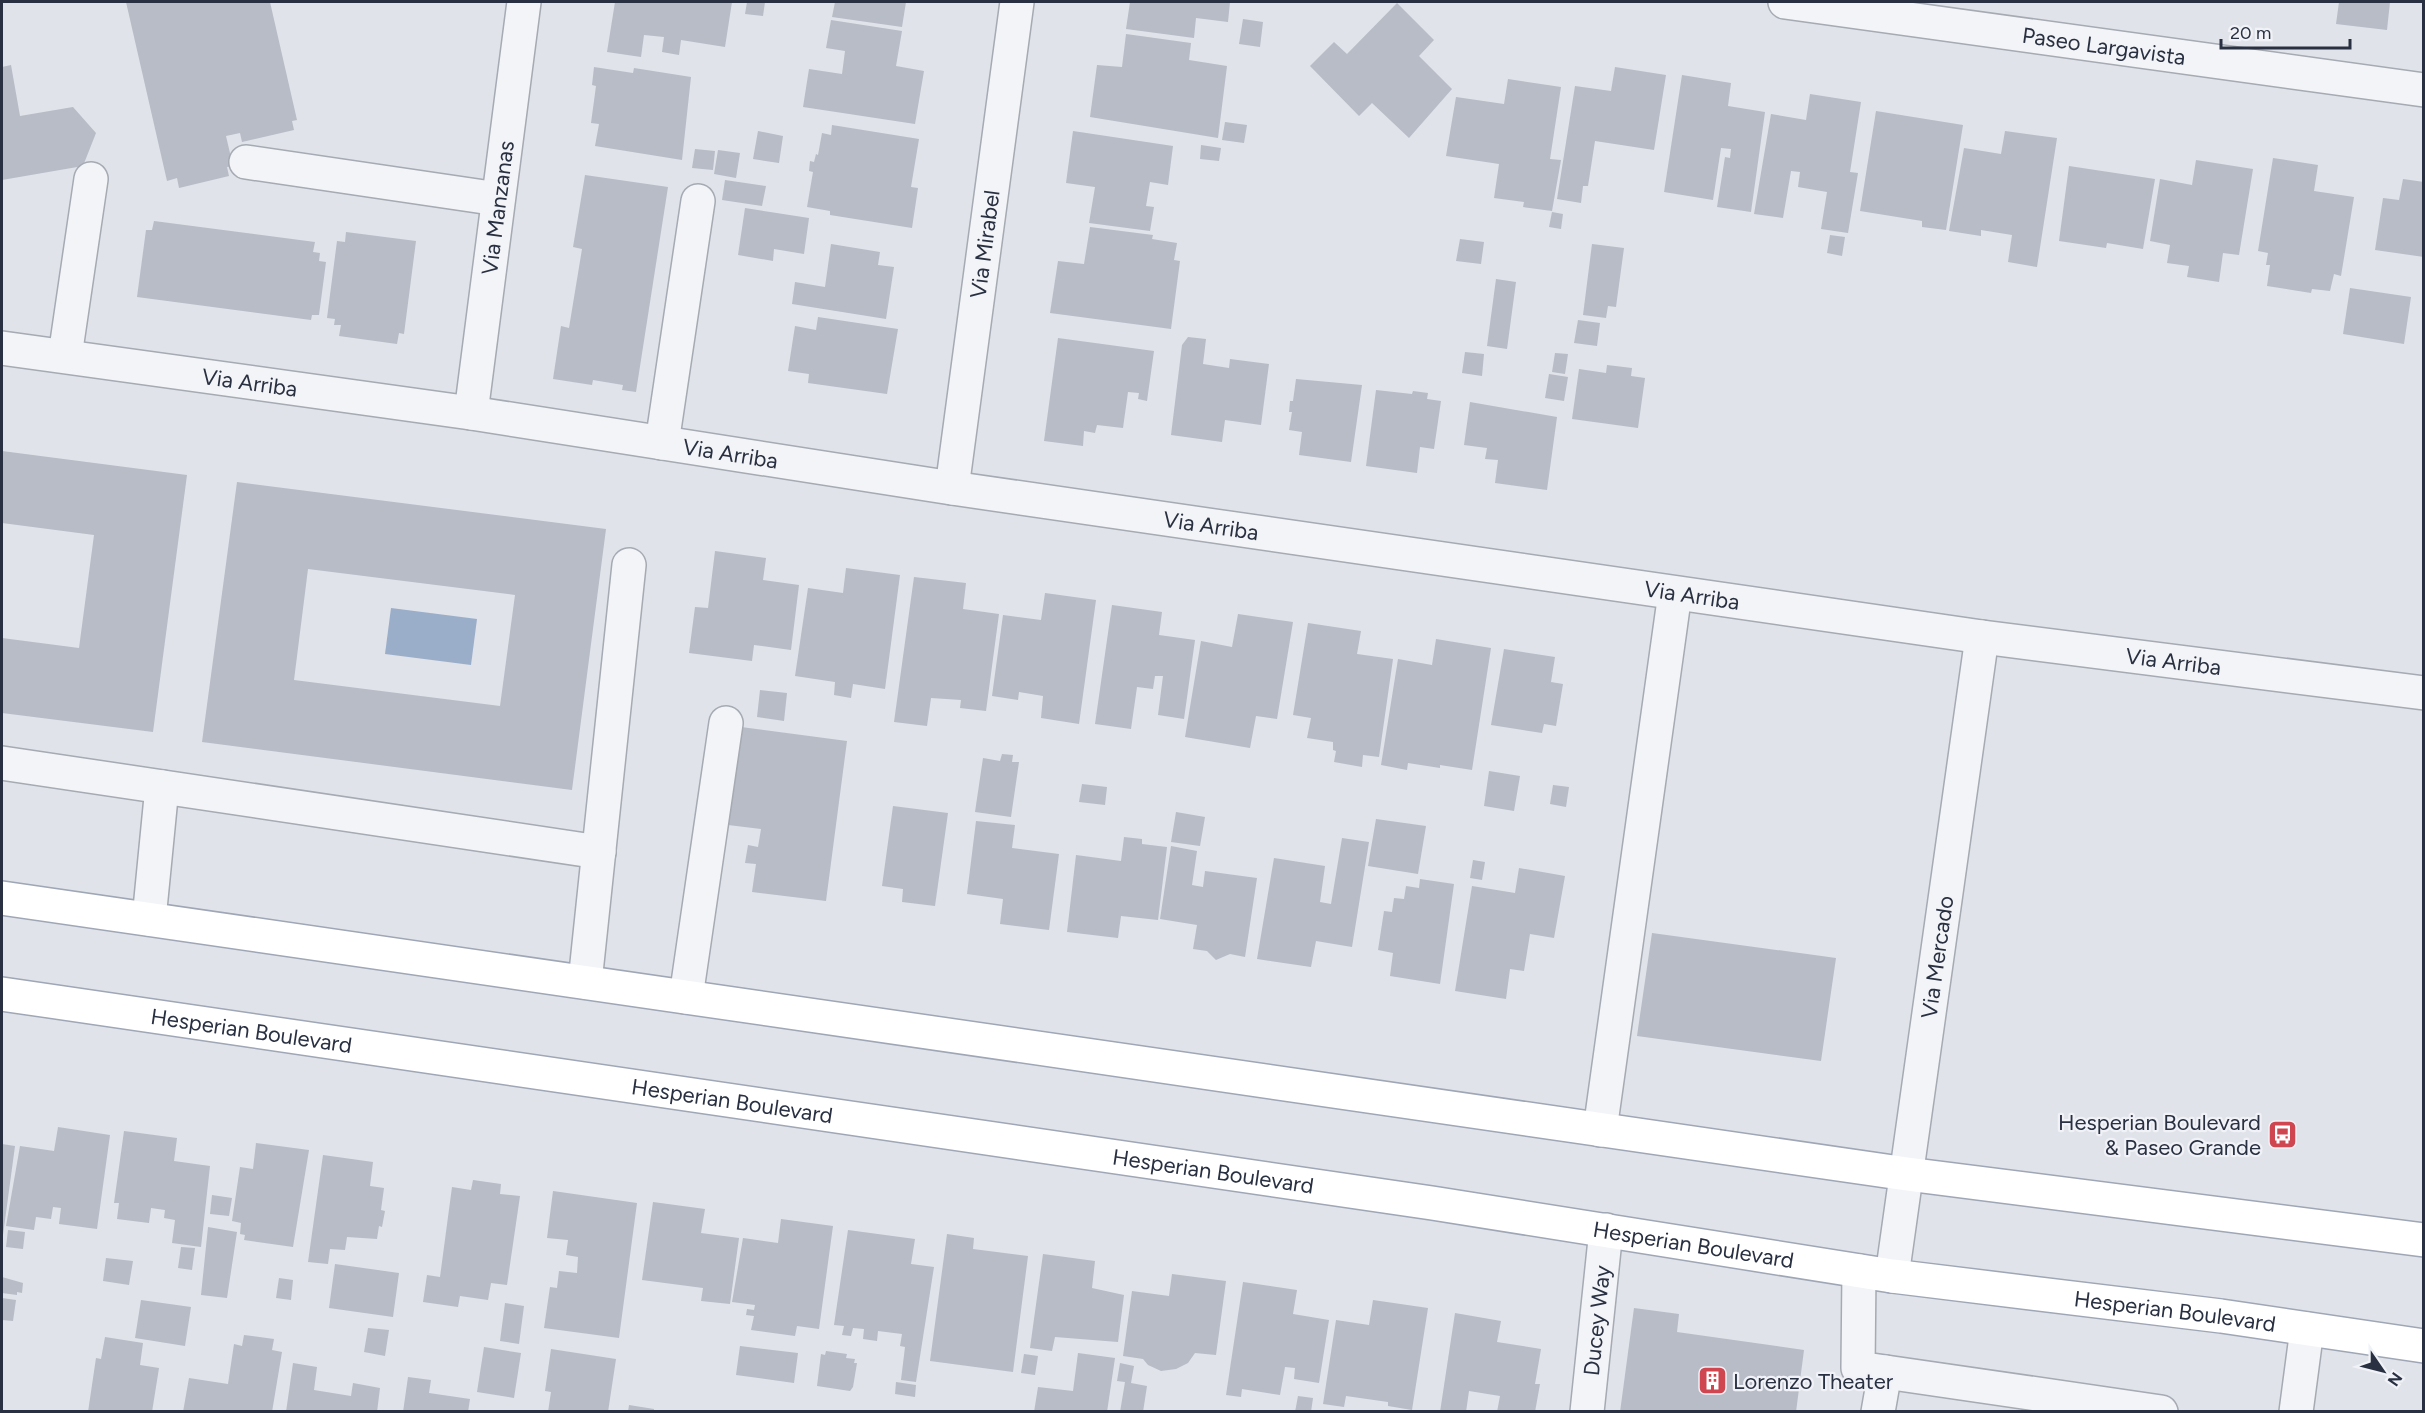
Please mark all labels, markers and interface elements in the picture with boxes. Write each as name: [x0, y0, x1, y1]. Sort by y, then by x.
scale bar: [2221, 12, 2350, 50]
street label: Paseo Largavista: [2021, 21, 2187, 71]
text: 20 m: [2230, 22, 2271, 44]
street label: Via Manzanas: [475, 139, 519, 276]
street label: Via Mirabel: [964, 188, 1005, 300]
street label: Via Arriba: [200, 362, 299, 402]
street label: Via Arriba: [681, 433, 780, 474]
street label: Via Arriba: [1162, 505, 1260, 546]
street label: Via Arriba: [1643, 575, 1741, 615]
street label: Via Arriba: [2124, 642, 2223, 681]
street label: Via Mercado: [1915, 894, 1959, 1020]
street label: Hesperian Boulevard: [149, 1002, 354, 1058]
street label: Hesperian Boulevard: [630, 1073, 835, 1129]
place label: Hesperian Boulevard & Paseo Grande: [2058, 1109, 2261, 1161]
bus stop icon: Hesperian Boulevard & Paseo Grande: [2266, 1119, 2298, 1151]
street label: Hesperian Boulevard: [1111, 1143, 1316, 1199]
street label: Hesperian Boulevard: [1591, 1215, 1796, 1274]
street label: Ducey Way: [1577, 1264, 1616, 1377]
street label: Hesperian Boulevard: [2072, 1285, 2278, 1337]
north arrow: [2353, 1341, 2413, 1401]
building icon: Lorenzo Theater: [1696, 1365, 1728, 1397]
place label: Lorenzo Theater: [1733, 1368, 1894, 1395]
text: N: [2384, 1369, 2406, 1390]

